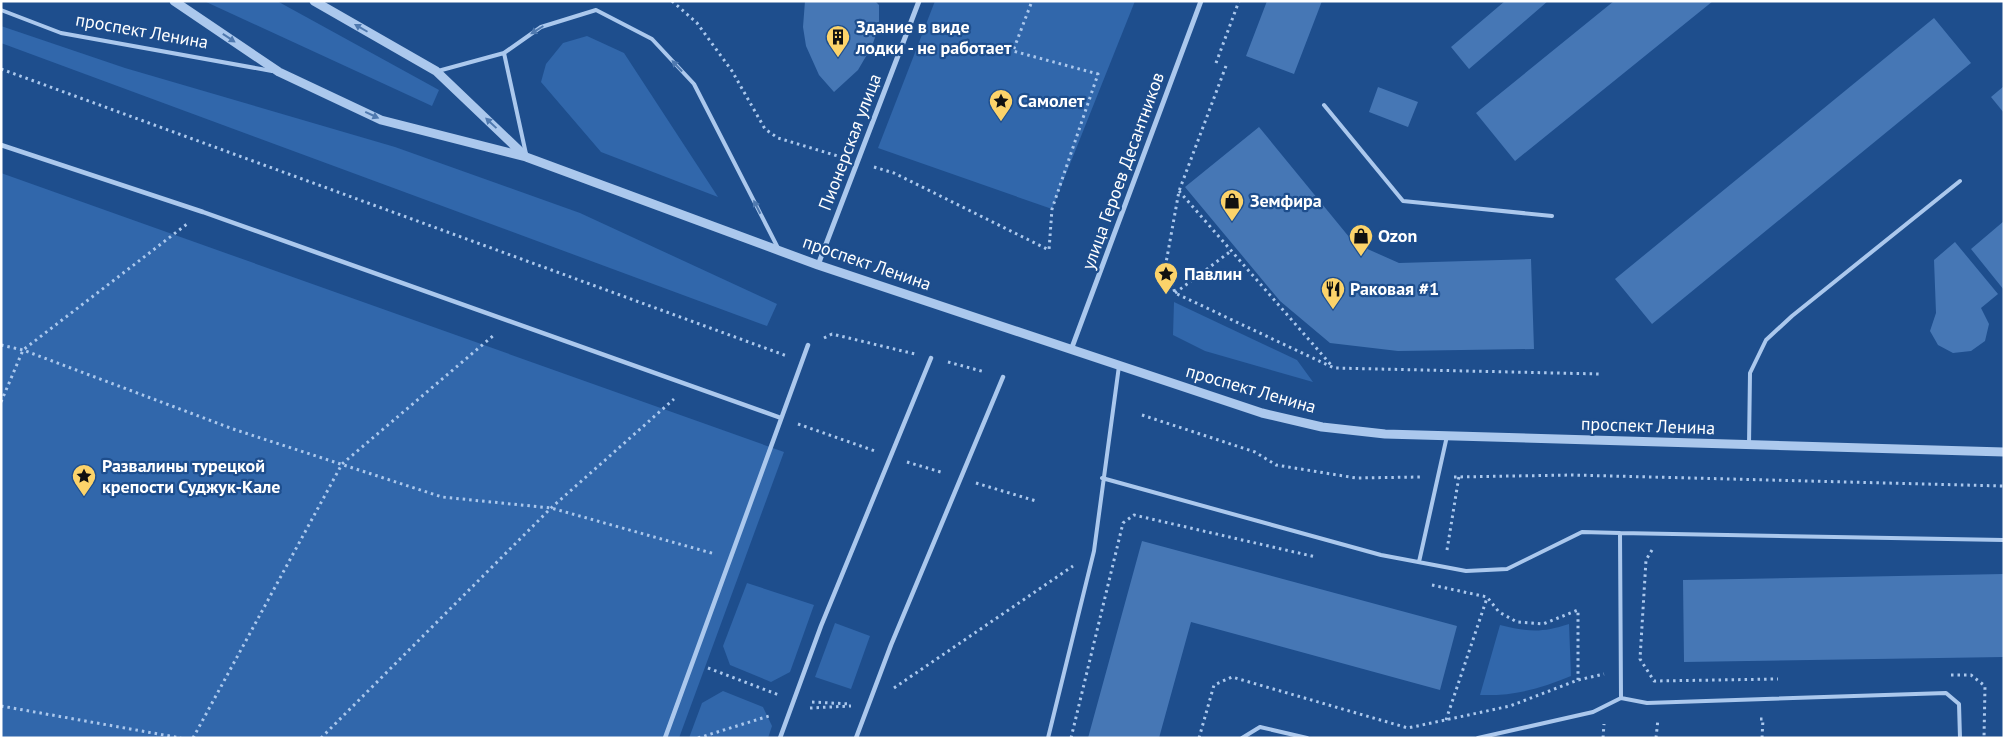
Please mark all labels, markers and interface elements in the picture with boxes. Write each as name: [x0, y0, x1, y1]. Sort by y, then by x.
street label: проспект Ленина: [74, 8, 210, 53]
place label: Здание в виде лодки - не работает: [855, 15, 1012, 59]
one-way arrow: [353, 24, 368, 32]
building icon: Здание в виде лодки - не работает: [825, 24, 851, 58]
one-way arrow: [531, 26, 544, 35]
one-way arrow: [222, 33, 236, 43]
one-way arrow: [671, 60, 683, 72]
street label: улица Героев Десантников: [1076, 69, 1169, 273]
street label: Пионерская улица: [813, 70, 886, 214]
place icon: Самолет: [988, 88, 1014, 122]
place label: Самолет: [1018, 89, 1085, 112]
one-way arrow: [365, 111, 379, 119]
one-way arrow: [485, 117, 497, 129]
shop icon: Земфира: [1219, 188, 1245, 222]
place label: Земфира: [1250, 189, 1322, 212]
one-way arrow: [753, 199, 761, 214]
shop icon: Ozon: [1348, 223, 1374, 257]
place label: Ozon: [1378, 224, 1417, 247]
street label: проспект Ленина: [800, 230, 934, 295]
place icon: Павлин: [1153, 261, 1179, 295]
place label: Павлин: [1184, 262, 1242, 285]
restaurant icon: Раковая #1: [1320, 276, 1346, 310]
place label: Раковая #1: [1350, 277, 1439, 300]
street label: проспект Ленина: [1183, 359, 1319, 418]
street label: проспект Ленина: [1580, 412, 1716, 439]
place label: Развалины турецкой крепости Суджук-Кале: [102, 454, 280, 498]
place icon: Развалины турецкой крепости Суджук-Кале: [71, 463, 97, 497]

